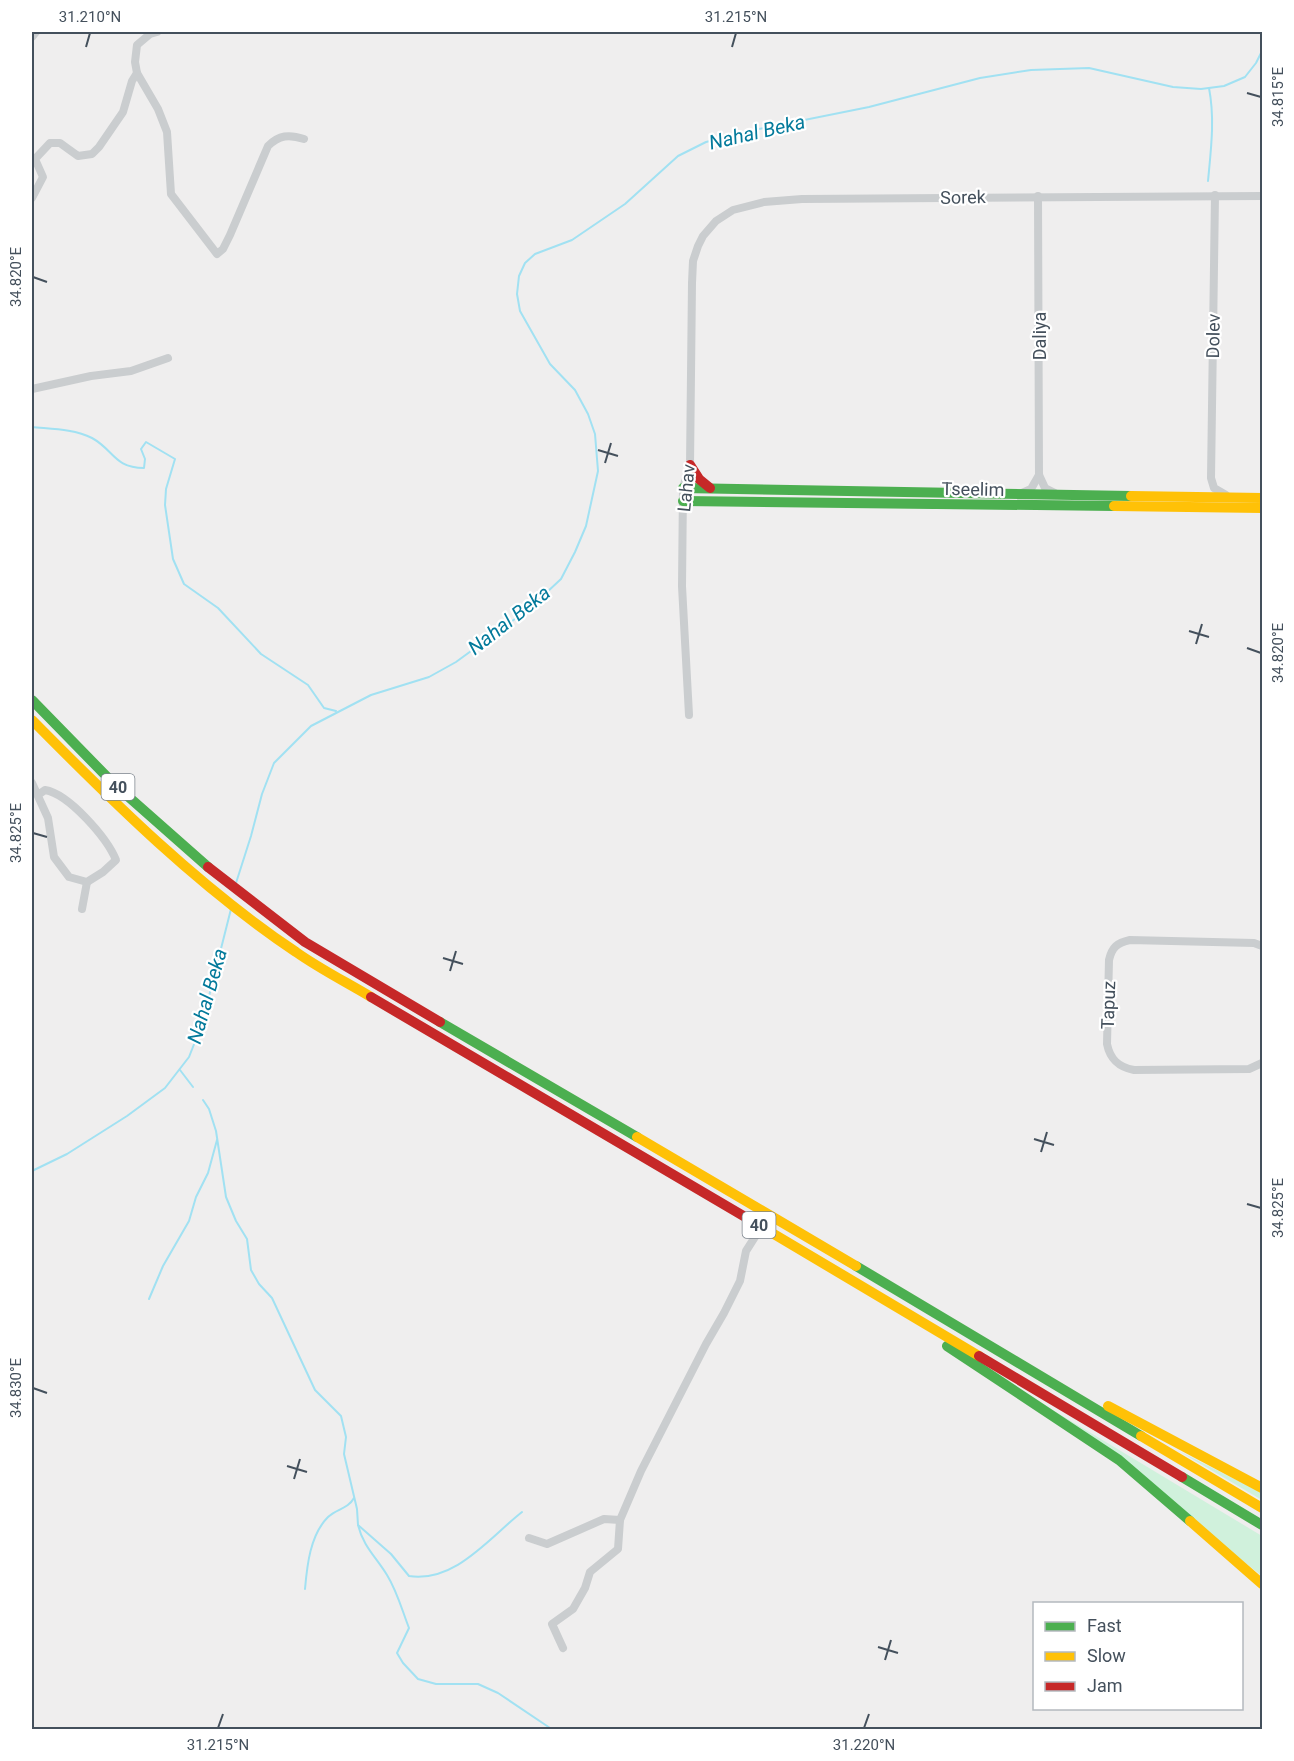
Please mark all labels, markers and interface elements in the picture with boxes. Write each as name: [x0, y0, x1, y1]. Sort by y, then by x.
text: 31.210°N: [59, 8, 121, 26]
text: 31.215°N: [705, 8, 767, 26]
text: 34.815°E: [1269, 66, 1287, 127]
water label: Nahal Beka: [707, 109, 807, 155]
street label: Sorek: [940, 186, 987, 208]
text: 34.820°E: [7, 246, 25, 307]
street label: Daliya: [1029, 312, 1050, 360]
street label: Dolev: [1202, 313, 1224, 358]
street label: Lahav: [673, 463, 699, 513]
street label: Tseelim: [942, 478, 1004, 500]
water label: Nahal Beka: [463, 580, 555, 660]
text: 34.820°E: [1269, 622, 1287, 683]
road number: 40: [102, 774, 134, 800]
text: 34.825°E: [7, 802, 25, 863]
water label: Nahal Beka: [182, 946, 232, 1046]
street label: Tapuz: [1097, 980, 1119, 1030]
text: 34.825°E: [1269, 1177, 1287, 1238]
road number: 40: [742, 1212, 776, 1238]
text: 34.830°E: [7, 1357, 25, 1418]
legend: [1033, 1602, 1243, 1710]
text: Fast: [1087, 1615, 1122, 1636]
text: Slow: [1087, 1645, 1126, 1666]
text: Jam: [1087, 1675, 1123, 1696]
text: 31.215°N: [187, 1736, 249, 1754]
text: 31.220°N: [833, 1736, 895, 1754]

